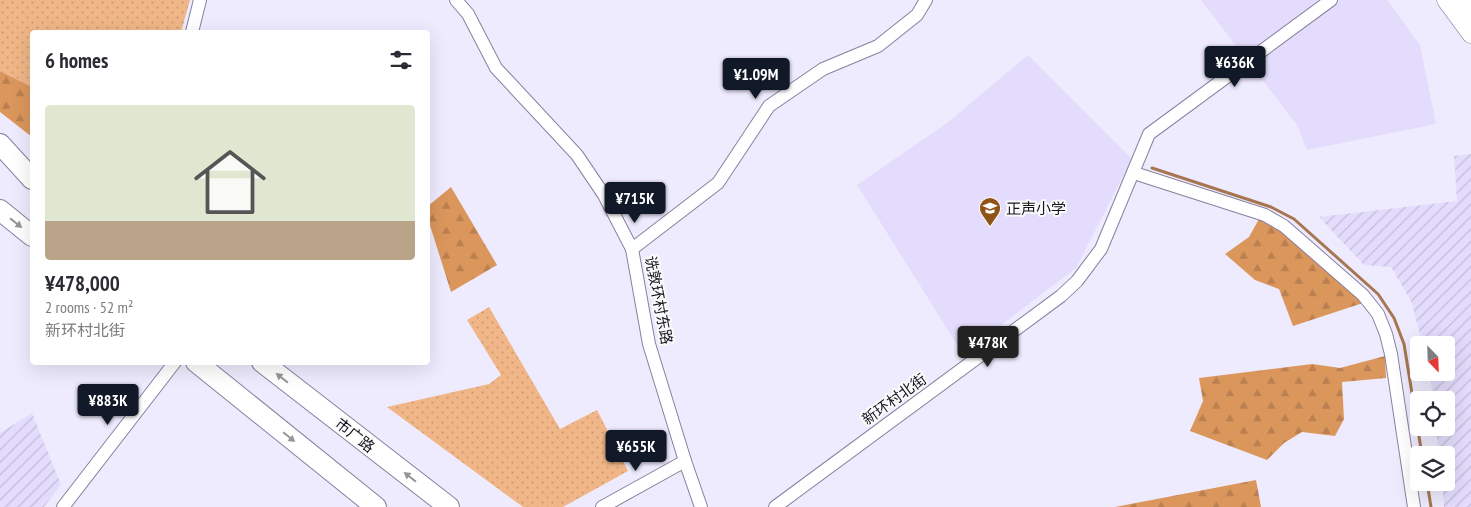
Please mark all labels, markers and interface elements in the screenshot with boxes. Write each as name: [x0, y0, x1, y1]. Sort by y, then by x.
icon: filters: [387, 46, 415, 74]
pin: ¥636K: [1200, 46, 1270, 88]
text: 6 homes: [45, 47, 108, 74]
text: ¥636K: [1216, 52, 1254, 72]
pin: ¥1.09M: [715, 58, 797, 100]
text: ¥1.09M: [734, 64, 778, 84]
icon: home: [185, 137, 275, 227]
pin: ¥715K: [600, 182, 670, 224]
text: ¥715K: [616, 188, 654, 208]
school or university icon: 正声小学: [978, 196, 1002, 227]
place label: 正声小学: [1006, 199, 1066, 218]
one-way arrow: [9, 218, 23, 228]
street label: 诜敦环村东路: [641, 254, 677, 346]
text: ¥478,000: [45, 270, 120, 297]
text: 2 rooms · 52 m²: [45, 297, 133, 317]
text: 新环村北街: [45, 320, 125, 340]
pin: ¥478K: [953, 326, 1023, 368]
text: ¥478K: [969, 332, 1007, 352]
north arrow: [1410, 336, 1455, 381]
map controls: [1410, 336, 1455, 491]
street label: 新环村北街: [858, 369, 930, 429]
one-way arrow: [275, 373, 288, 383]
pin: ¥883K: [73, 384, 143, 426]
text: ¥883K: [89, 390, 127, 410]
button: locate: [1410, 391, 1455, 436]
street label: 市广路: [331, 414, 379, 456]
pin: ¥655K: [601, 430, 671, 472]
one-way arrow: [282, 431, 295, 442]
text: ¥655K: [617, 436, 655, 456]
button: layers: [1410, 446, 1455, 491]
one-way arrow: [404, 472, 417, 483]

